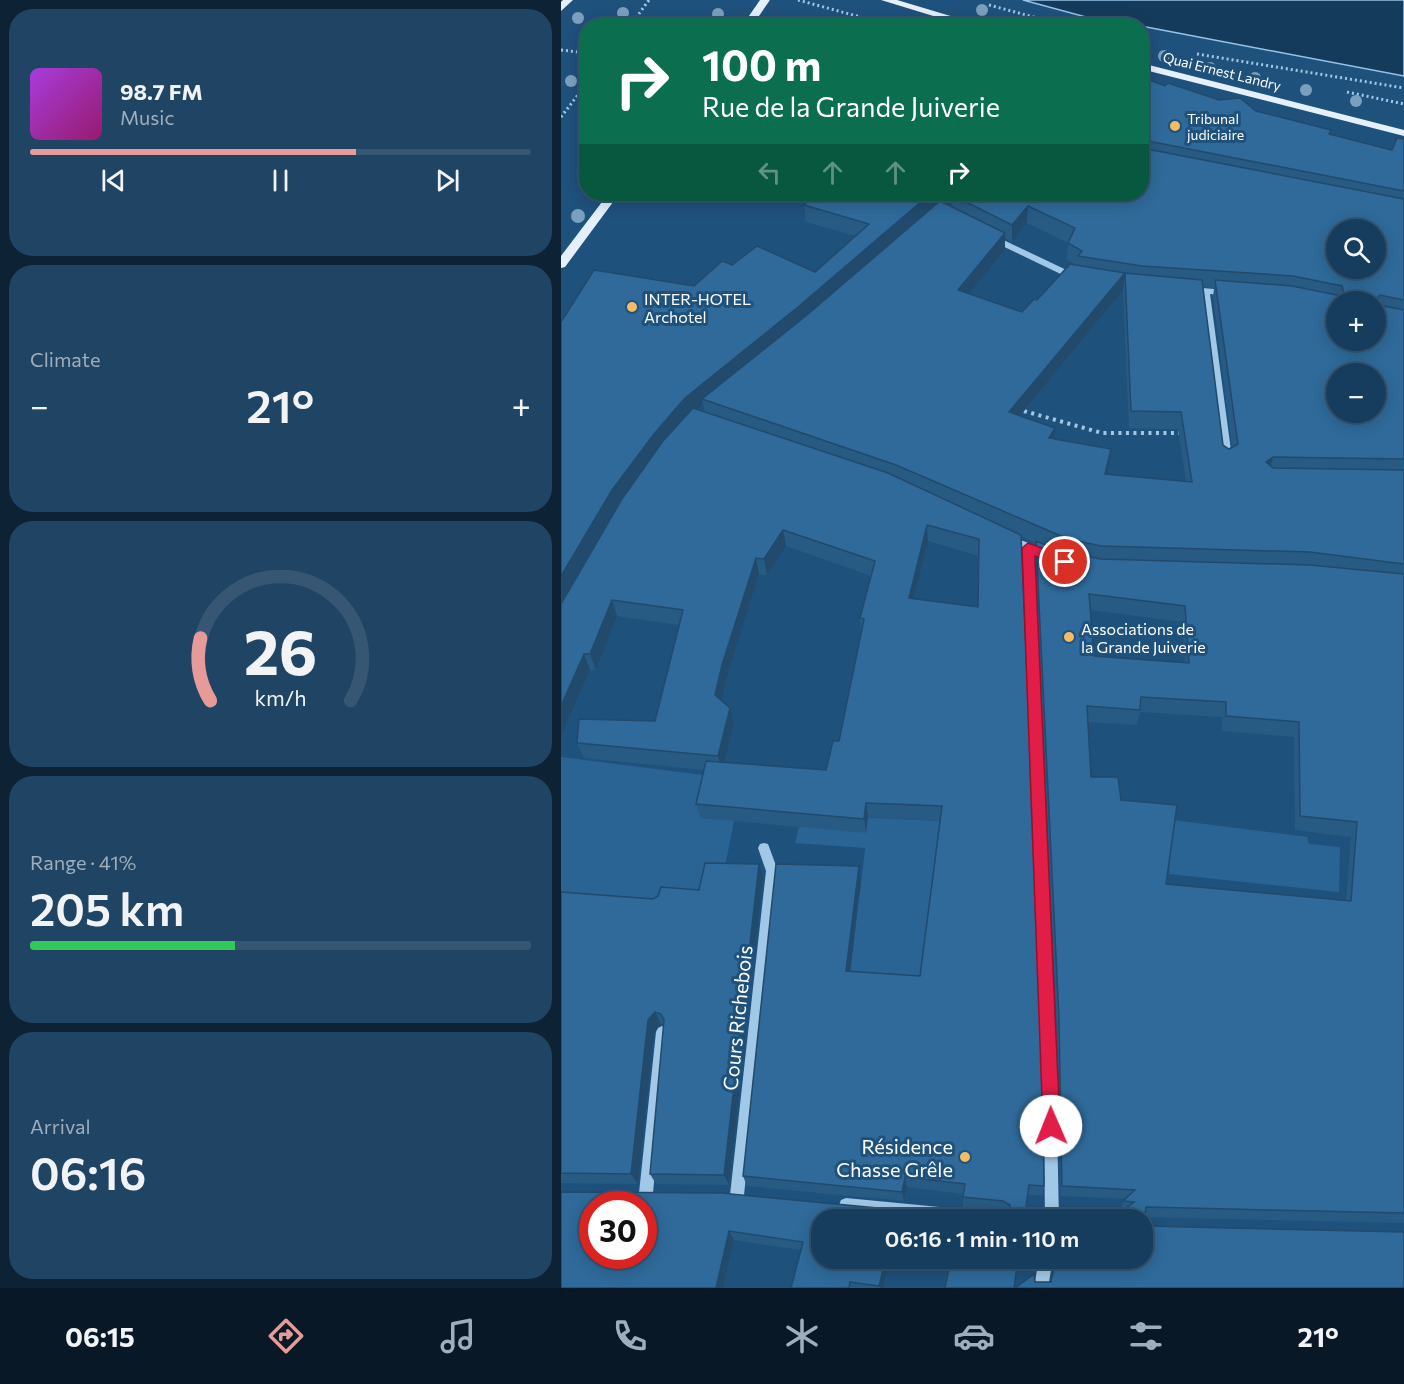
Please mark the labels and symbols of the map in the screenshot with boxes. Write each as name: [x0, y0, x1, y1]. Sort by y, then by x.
street label: Quai Ernest Landry: [1161, 48, 1283, 94]
place label: Tribunal judiciaire: [1187, 110, 1244, 143]
marker: Tribunal judiciaire: [1168, 119, 1182, 133]
place label: INTER-HOTEL Archotel: [644, 289, 751, 326]
marker: INTER-HOTEL Archotel: [625, 300, 639, 314]
pin: [1039, 536, 1090, 587]
place label: Associations de la Grande Juiverie: [1081, 619, 1206, 656]
marker: Associations de la Grande Juiverie: [1062, 630, 1076, 644]
street label: Cours Richebois: [717, 944, 757, 1092]
position arrow: [1019, 1094, 1083, 1158]
place label: Résidence Chasse Grêle: [836, 1134, 953, 1181]
marker: Résidence Chasse Grêle: [958, 1150, 972, 1164]
speed limit sign: 30: [579, 1191, 657, 1269]

